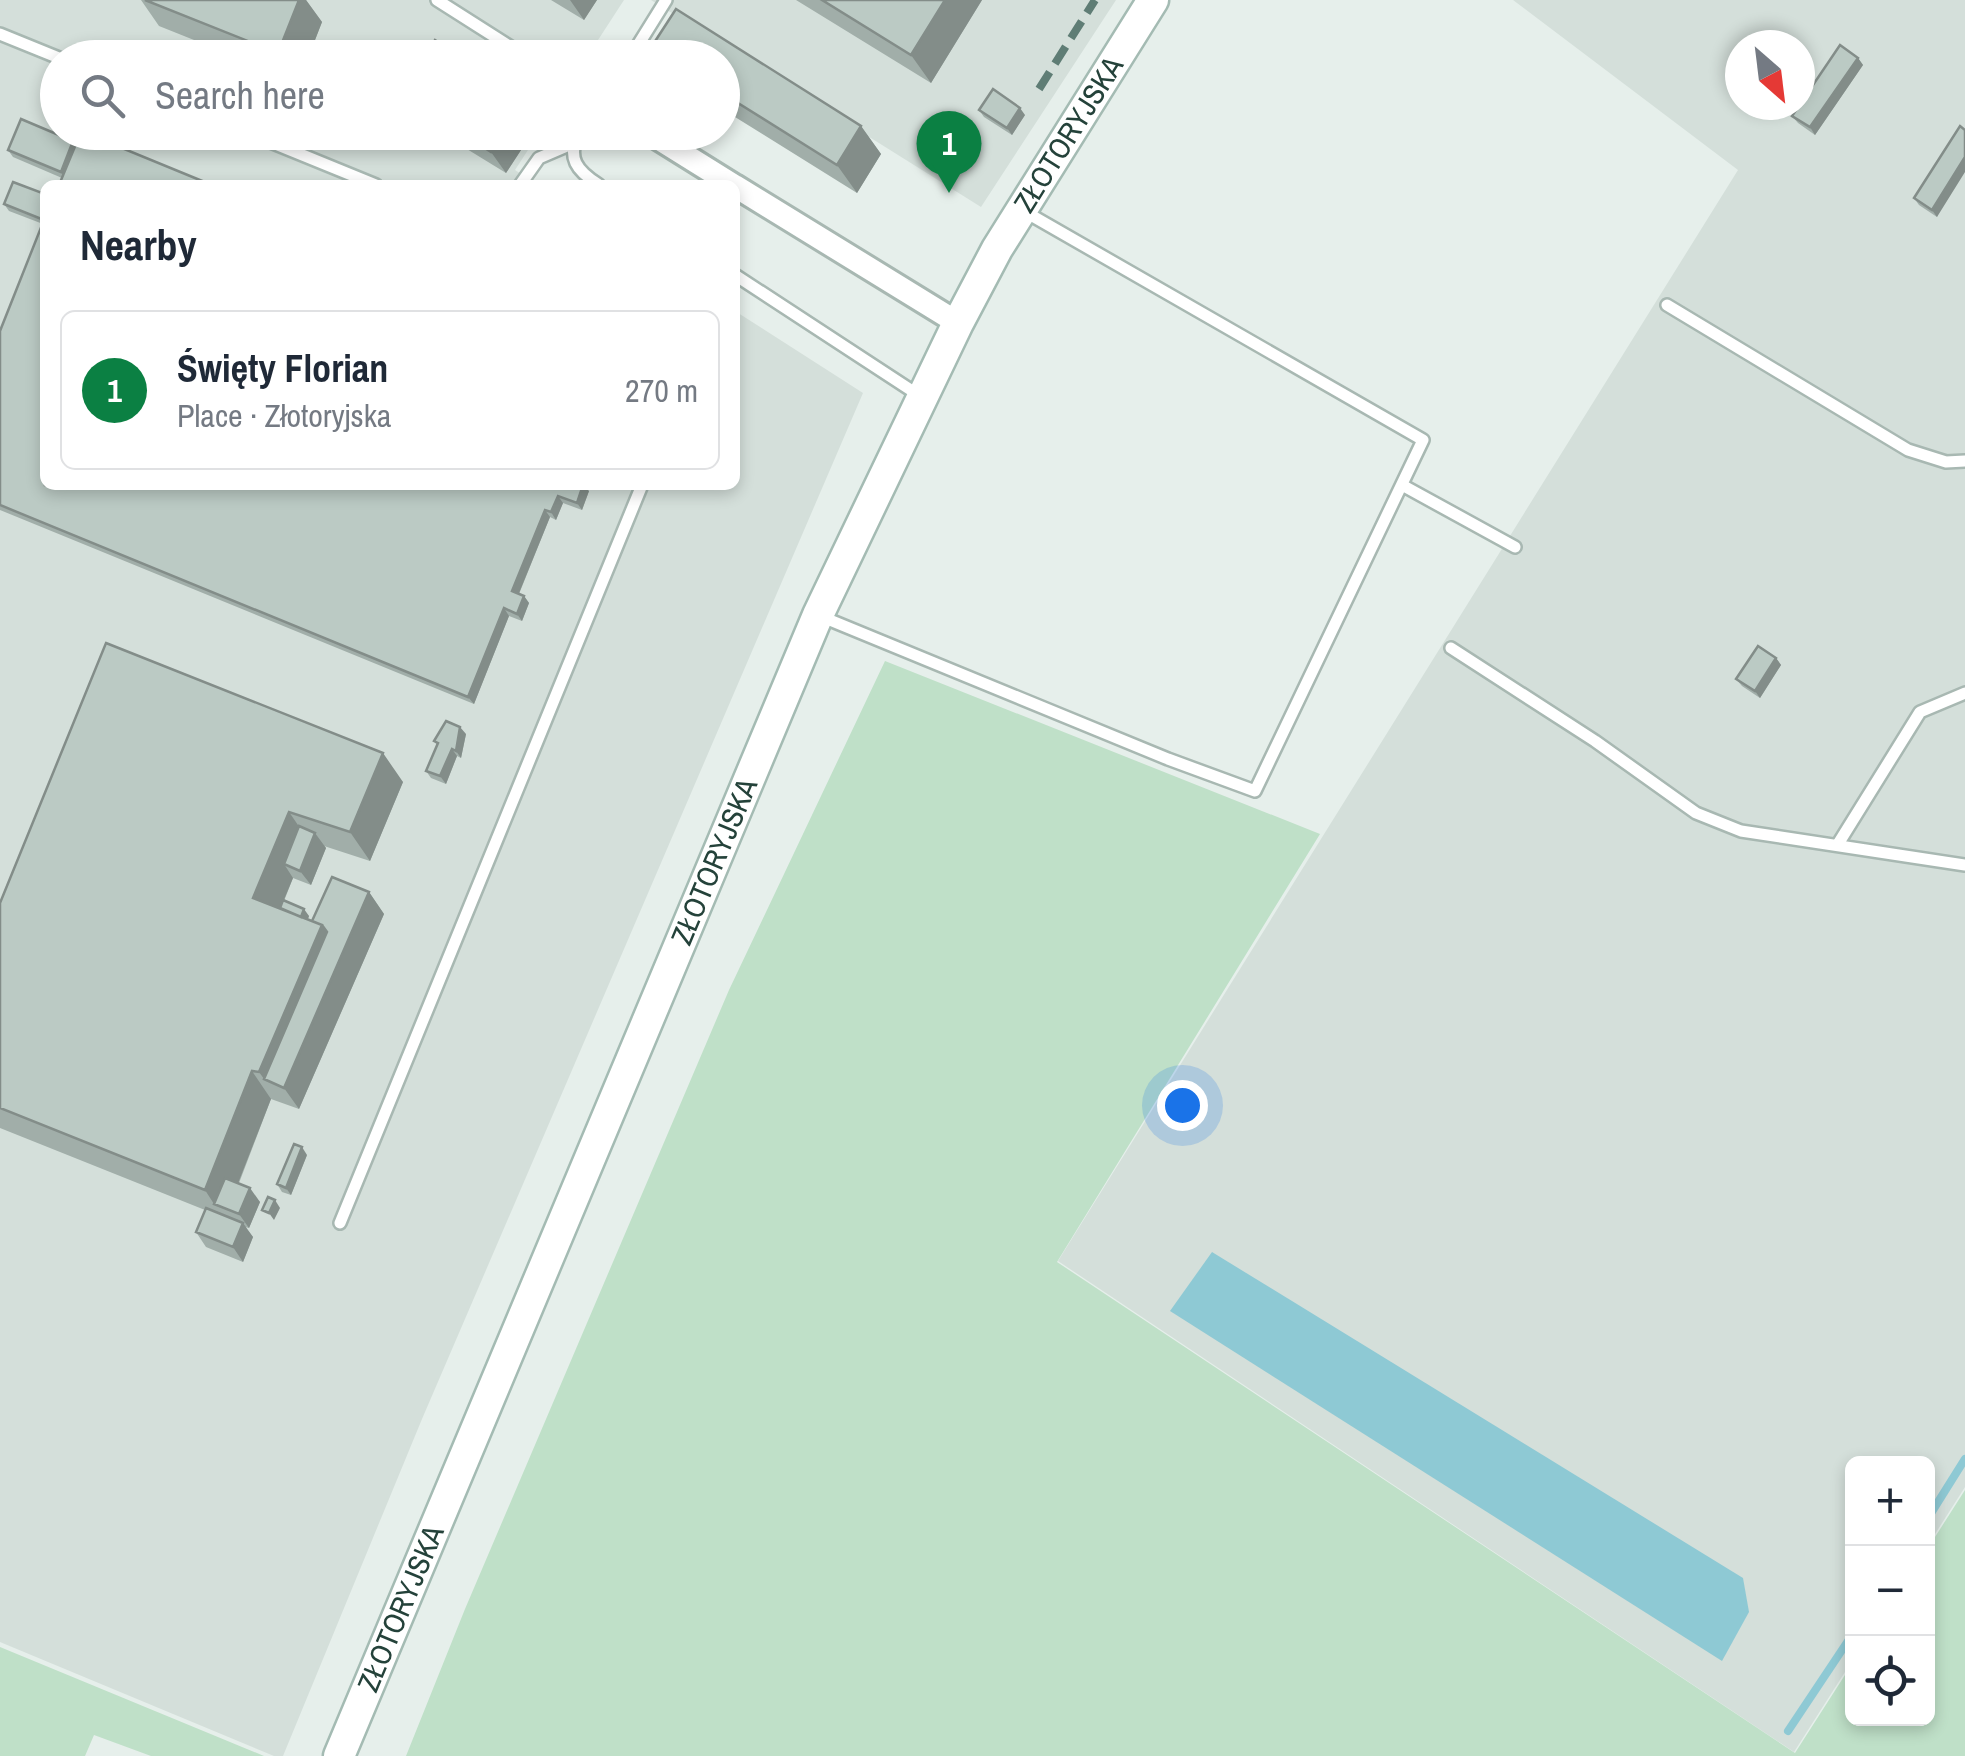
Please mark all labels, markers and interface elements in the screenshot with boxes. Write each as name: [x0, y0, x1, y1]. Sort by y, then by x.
north arrow: [1725, 30, 1815, 120]
search box: [40, 40, 740, 150]
street label: ZŁOTORYJSKA: [1004, 48, 1132, 220]
icon: search: [75, 68, 130, 123]
text: Search here: [155, 70, 325, 121]
pin: 1: [916, 110, 982, 193]
text: Nearby: [80, 217, 197, 273]
text: Święty Florian: [177, 343, 388, 394]
text: 1: [107, 369, 122, 412]
text: 270 m: [625, 369, 698, 412]
text: Place · Złotoryjska: [177, 394, 391, 437]
street label: ZŁOTORYJSKA: [661, 771, 766, 951]
your location: [1157, 1080, 1208, 1131]
map controls: [1845, 1456, 1935, 1726]
button: +: [1845, 1456, 1935, 1546]
street label: ZŁOTORYJSKA: [347, 1518, 453, 1697]
button: −: [1845, 1546, 1935, 1636]
button: locate: [1845, 1636, 1935, 1726]

